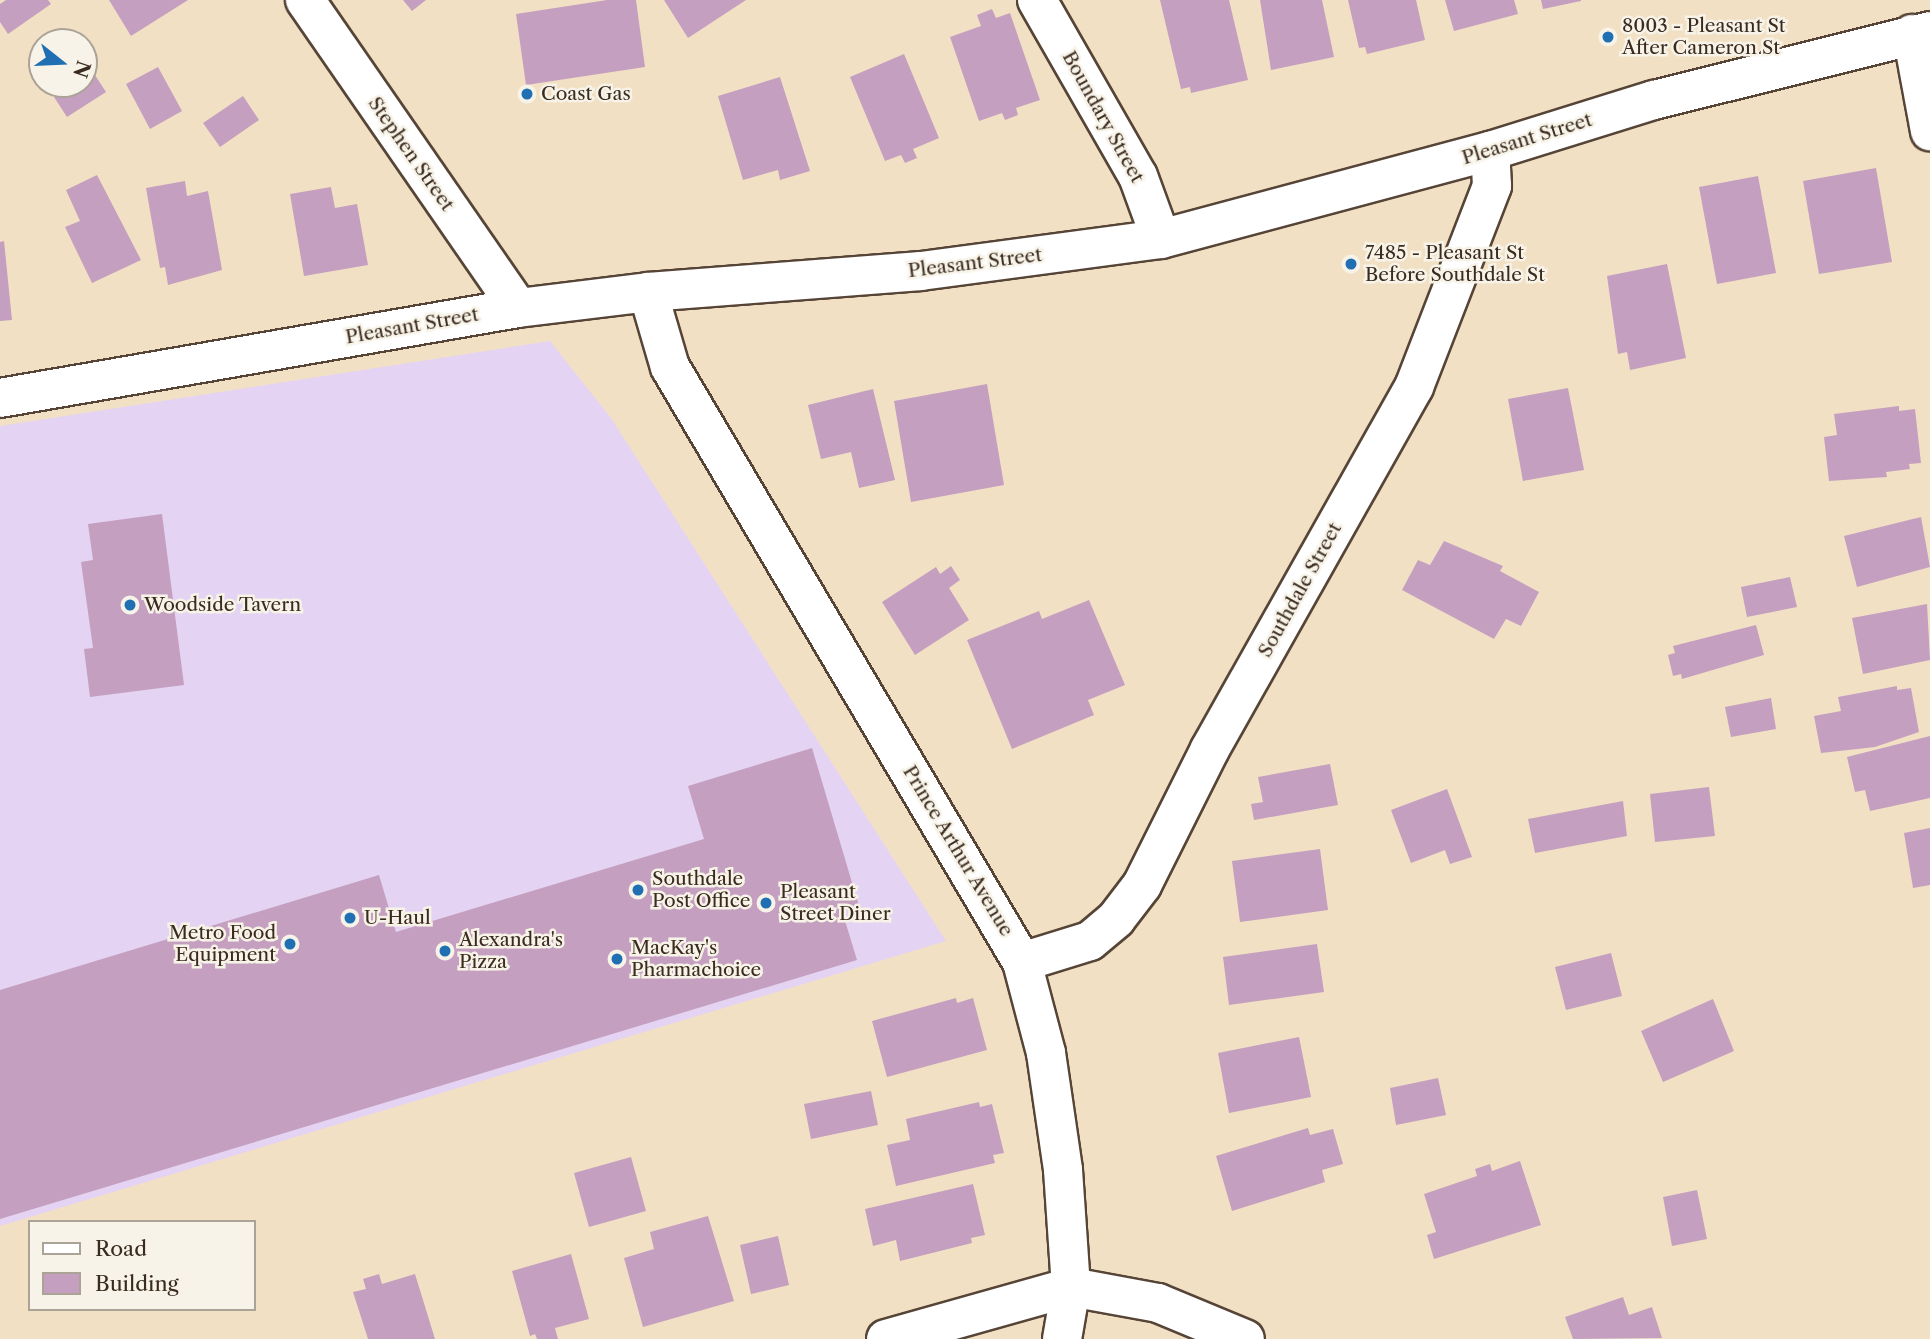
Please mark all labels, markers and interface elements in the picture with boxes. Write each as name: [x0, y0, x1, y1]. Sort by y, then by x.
place label: 8003 - Pleasant St After Cameron St: [1622, 15, 1786, 59]
north arrow: [28, 28, 98, 98]
marker: 8003 - Pleasant St After Cameron St: [1600, 29, 1616, 45]
street label: Boundary Street: [1057, 47, 1149, 187]
text: N: [68, 58, 95, 80]
place label: Coast Gas: [541, 83, 631, 105]
marker: Coast Gas: [519, 86, 535, 102]
street label: Stephen Street: [363, 93, 459, 215]
street label: Pleasant Street: [1459, 108, 1595, 170]
place label: 7485 - Pleasant St Before Southdale St: [1365, 242, 1545, 286]
street label: Pleasant Street: [907, 243, 1043, 283]
marker: 7485 - Pleasant St Before Southdale St: [1343, 256, 1359, 272]
street label: Pleasant Street: [344, 303, 480, 349]
street label: Southdale Street: [1254, 519, 1346, 661]
place label: Woodside Tavern: [144, 594, 302, 616]
marker: Woodside Tavern: [122, 597, 138, 613]
street label: Prince Arthur Avenue: [898, 761, 1018, 941]
place label: Southdale Post Office: [652, 868, 750, 912]
place label: Pleasant Street Diner: [780, 881, 891, 925]
marker: Southdale Post Office: [630, 882, 646, 898]
marker: Pleasant Street Diner: [758, 895, 774, 911]
place label: U-Haul: [364, 907, 431, 929]
marker: U-Haul: [342, 910, 358, 926]
place label: Metro Food Equipment: [169, 922, 276, 966]
place label: Alexandra's Pizza: [459, 929, 563, 973]
marker: Metro Food Equipment: [282, 936, 298, 952]
place label: MacKay's Pharmachoice: [631, 937, 761, 981]
marker: Alexandra's Pizza: [437, 943, 453, 959]
marker: MacKay's Pharmachoice: [609, 951, 625, 967]
legend: [28, 1220, 256, 1311]
text: Road: [95, 1236, 147, 1261]
text: Building: [95, 1271, 179, 1296]

